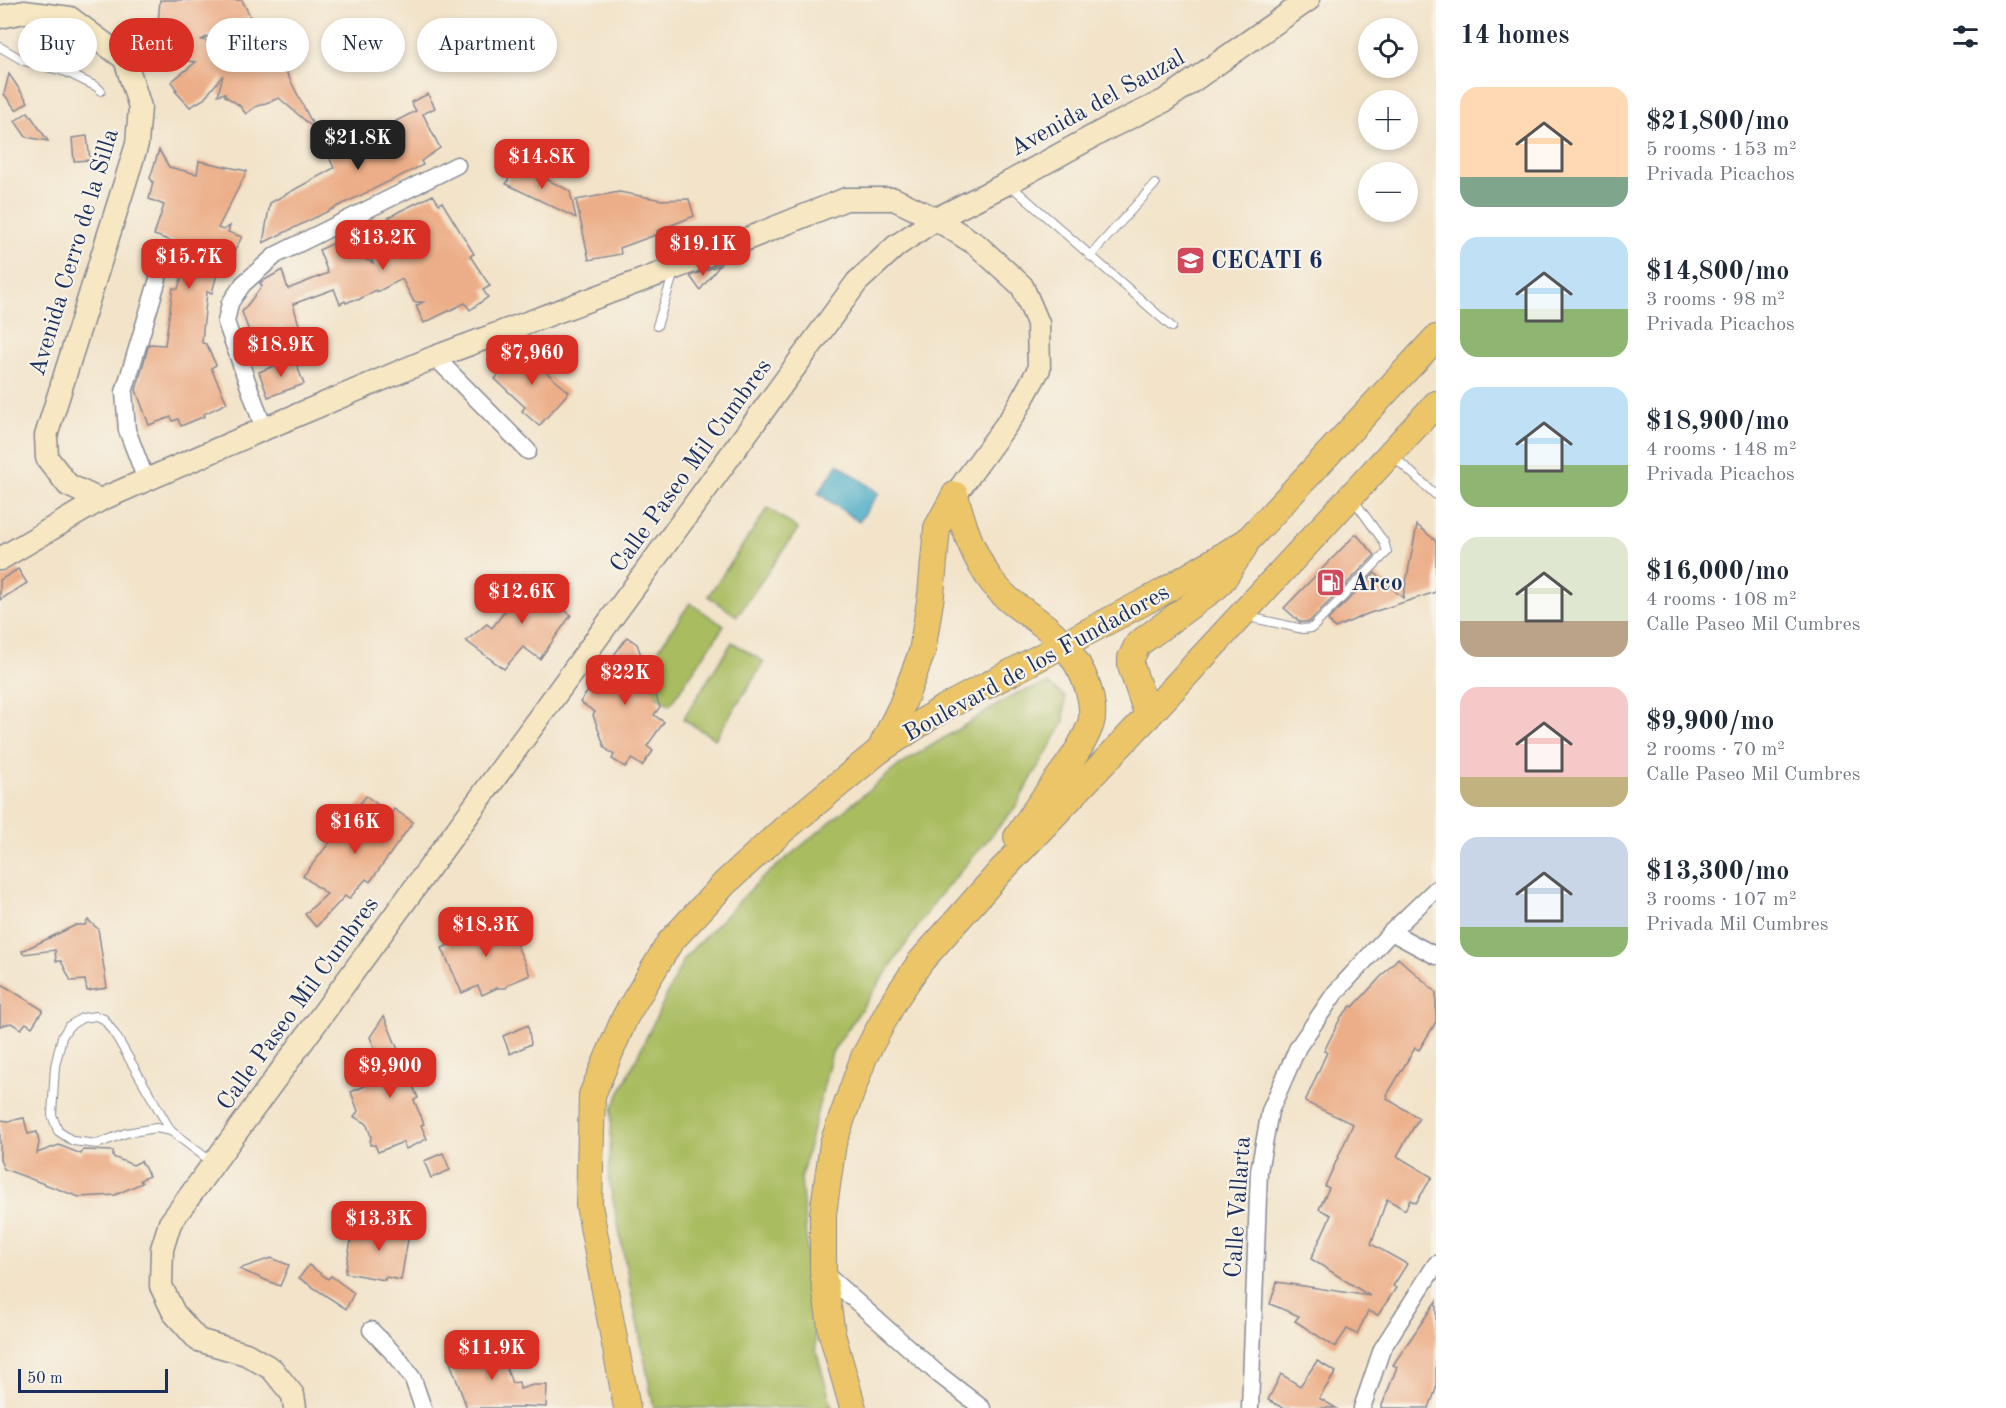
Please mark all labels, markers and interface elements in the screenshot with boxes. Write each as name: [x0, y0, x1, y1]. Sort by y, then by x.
chip: Buy: [18, 18, 97, 72]
chip: Rent: [109, 18, 194, 72]
chip: Filters: [206, 18, 309, 72]
chip: New: [321, 18, 405, 72]
chip: Apartment: [417, 18, 557, 72]
map controls: [1358, 18, 1418, 222]
button: locate: [1358, 18, 1418, 78]
icon: filters: [1949, 20, 1982, 53]
text: 14 homes: [1460, 23, 1569, 49]
street label: Avenida del Sauzal: [1007, 46, 1189, 162]
button: +: [1358, 90, 1418, 150]
text: $21,800/mo: [1646, 109, 1789, 135]
icon: home: [1508, 111, 1580, 183]
pin: $21.8K: [309, 120, 407, 171]
street label: Avenida Cerro de la Silla: [26, 126, 124, 379]
text: $21.8K: [324, 129, 392, 149]
pin: $14.8K: [493, 139, 591, 190]
text: 5 rooms · 153 m²: [1646, 140, 1796, 160]
text: $14.8K: [508, 148, 576, 168]
button: −: [1358, 162, 1418, 222]
text: Privada Picachos: [1646, 165, 1795, 185]
pin: $13.2K: [334, 220, 432, 271]
pin: $19.1K: [654, 226, 752, 277]
text: $13.2K: [349, 229, 417, 249]
text: $19.1K: [669, 235, 737, 255]
pin: $15.7K: [140, 239, 238, 290]
school or university icon: CECATI 6: [1174, 244, 1206, 276]
text: $15.7K: [155, 248, 223, 268]
place label: CECATI 6: [1211, 250, 1323, 274]
text: $14,800/mo: [1646, 259, 1789, 285]
icon: home: [1508, 261, 1580, 333]
text: 3 rooms · 98 m²: [1646, 290, 1785, 310]
text: Privada Picachos: [1646, 315, 1795, 335]
pin: $18.9K: [232, 327, 330, 378]
pin: $7,960: [483, 335, 581, 386]
text: $18.9K: [247, 336, 315, 356]
text: $7,960: [500, 344, 564, 364]
street label: Calle Paseo Mil Cumbres: [606, 355, 777, 577]
text: $18,900/mo: [1646, 409, 1789, 435]
icon: home: [1508, 411, 1580, 483]
text: 4 rooms · 148 m²: [1646, 440, 1796, 460]
text: Privada Picachos: [1646, 465, 1795, 485]
text: $16,000/mo: [1646, 559, 1789, 585]
icon: home: [1508, 561, 1580, 633]
fuel station icon: Arco: [1314, 566, 1346, 598]
place label: Arco: [1351, 572, 1403, 596]
pin: $12.6K: [473, 574, 571, 625]
street label: Boulevard de los Fundadores: [900, 581, 1174, 747]
text: $12.6K: [488, 583, 556, 603]
text: 4 rooms · 108 m²: [1646, 590, 1796, 610]
text: Calle Paseo Mil Cumbres: [1646, 615, 1860, 635]
pin: $22K: [589, 655, 661, 706]
text: $22K: [600, 664, 650, 684]
text: $9,900/mo: [1646, 709, 1774, 735]
icon: home: [1508, 711, 1580, 783]
text: 2 rooms · 70 m²: [1646, 740, 1785, 760]
text: Calle Paseo Mil Cumbres: [1646, 765, 1860, 785]
pin: $16K: [319, 804, 391, 855]
text: $16K: [330, 813, 380, 833]
text: $13,300/mo: [1646, 859, 1789, 885]
icon: home: [1508, 861, 1580, 933]
text: 3 rooms · 107 m²: [1646, 890, 1796, 910]
street label: Calle Paseo Mil Cumbres: [213, 893, 384, 1115]
pin: $18.3K: [437, 907, 535, 958]
text: Privada Mil Cumbres: [1646, 915, 1828, 935]
text: $18.3K: [452, 916, 520, 936]
pin: $9,900: [341, 1048, 439, 1099]
text: $9,900: [358, 1057, 422, 1077]
street label: Calle Vallarta: [1222, 1135, 1256, 1279]
pin: $13.3K: [330, 1201, 428, 1252]
text: $13.3K: [345, 1210, 413, 1230]
pin: $11.9K: [443, 1330, 541, 1381]
text: $11.9K: [458, 1339, 526, 1359]
scale bar: [18, 1366, 168, 1394]
text: 50 m: [27, 1371, 63, 1387]

